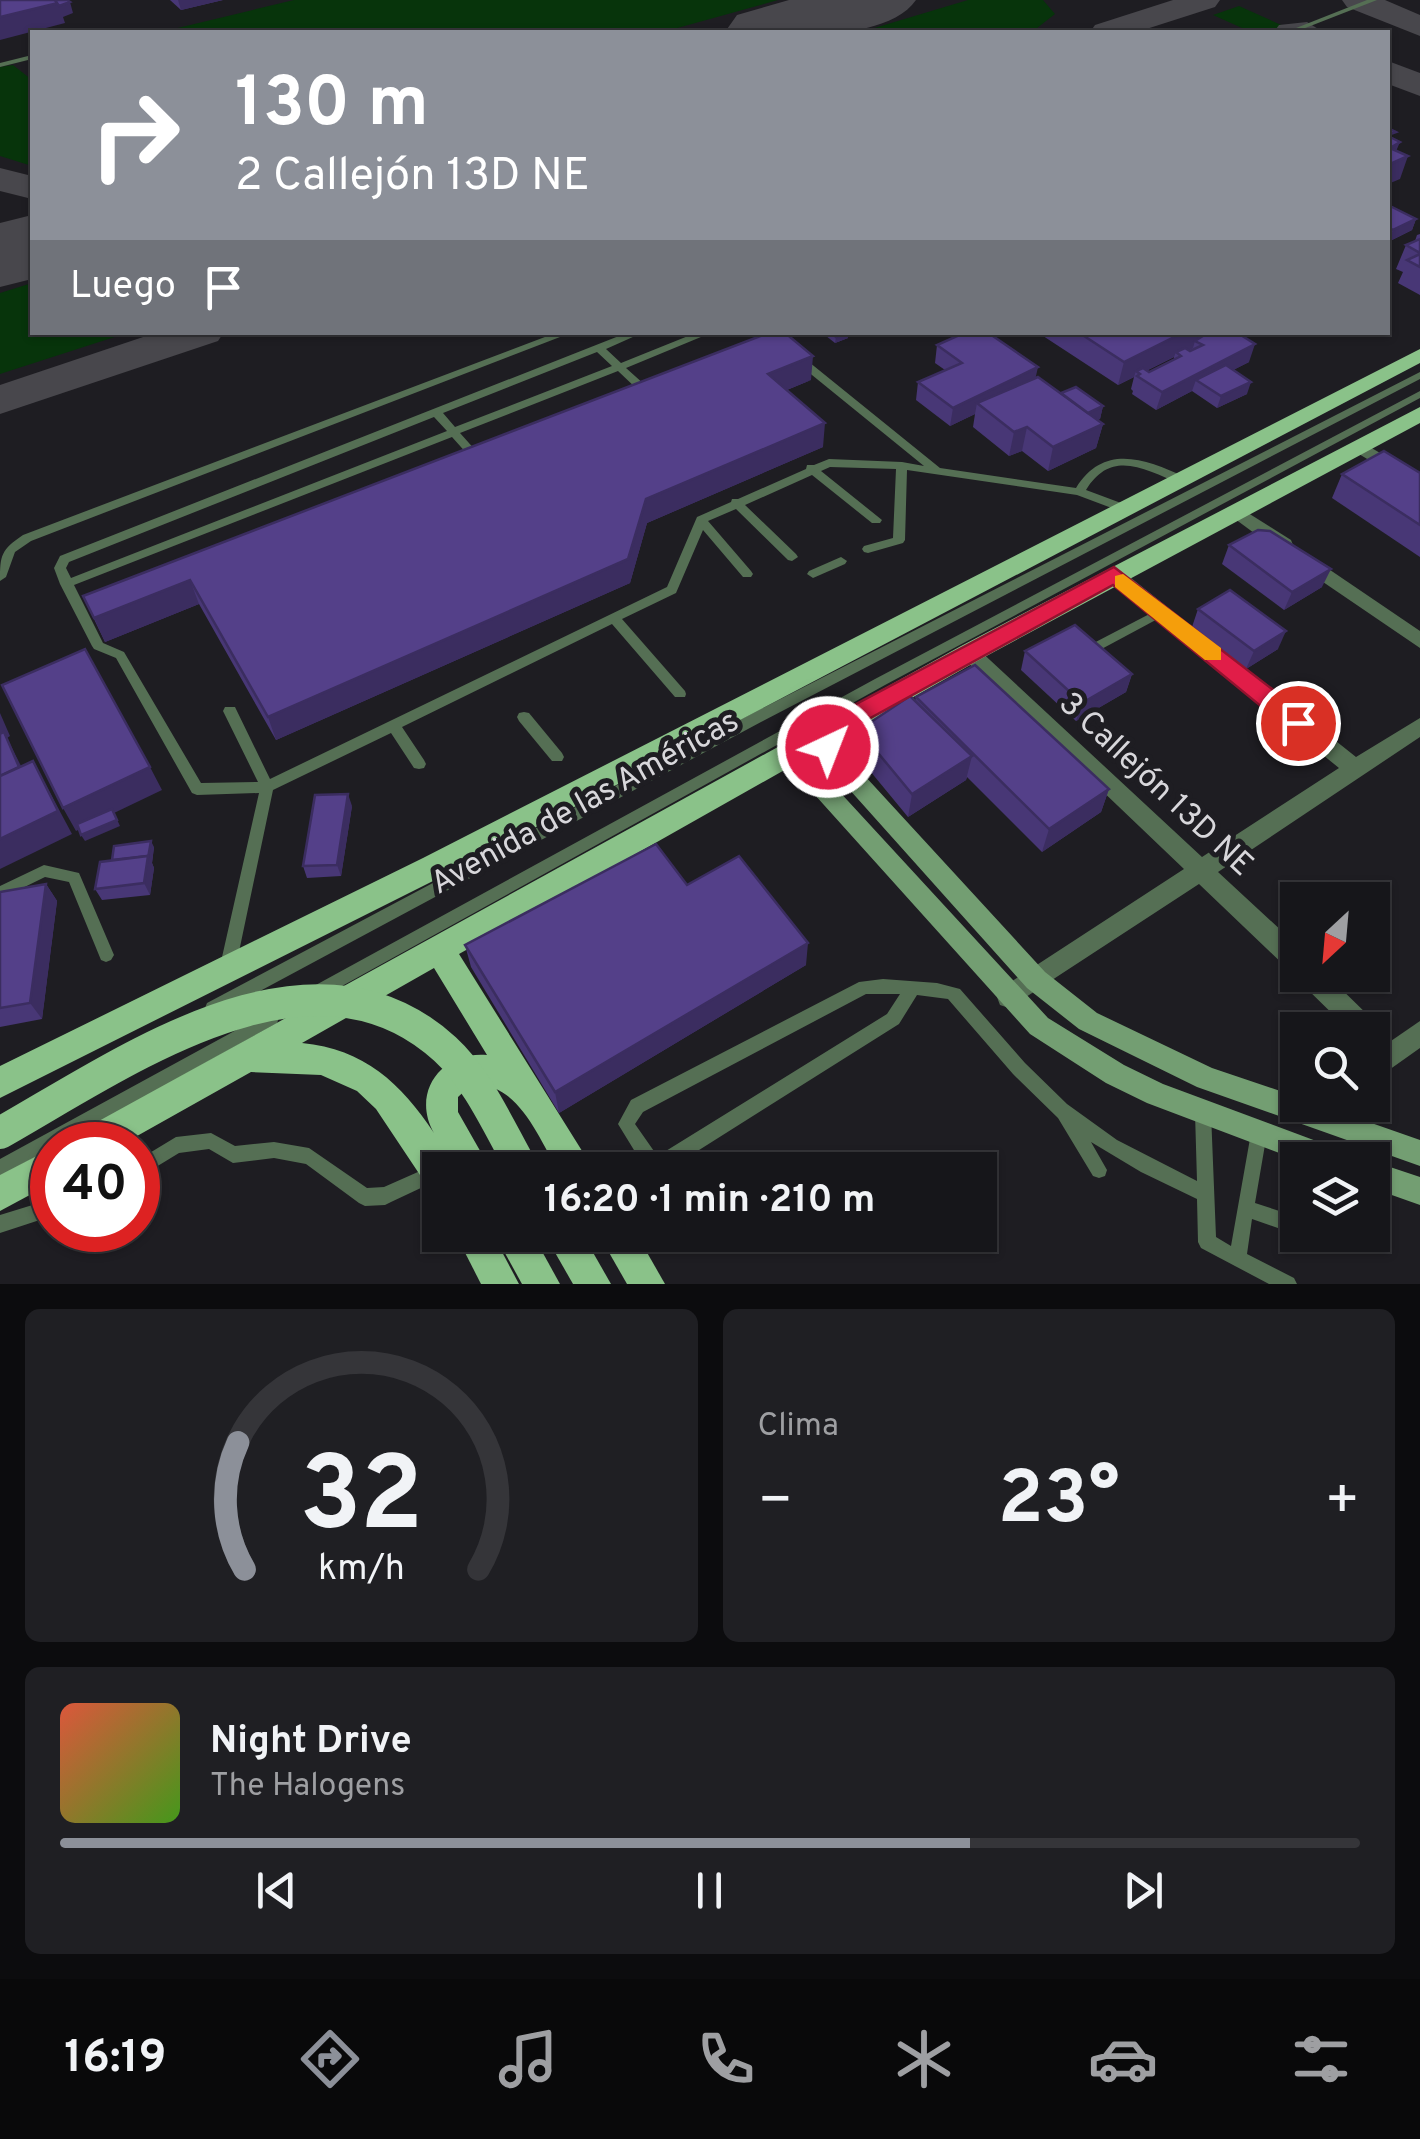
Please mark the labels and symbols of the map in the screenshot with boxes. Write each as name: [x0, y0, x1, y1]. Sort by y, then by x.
pin: [1256, 681, 1341, 766]
street label: 3 Callejón 13D NE: [1049, 685, 1261, 886]
position arrow: [776, 695, 880, 799]
street label: Avenida de las Américas: [424, 702, 746, 905]
north arrow: [1280, 882, 1390, 992]
speed limit sign: 40: [30, 1122, 160, 1252]

